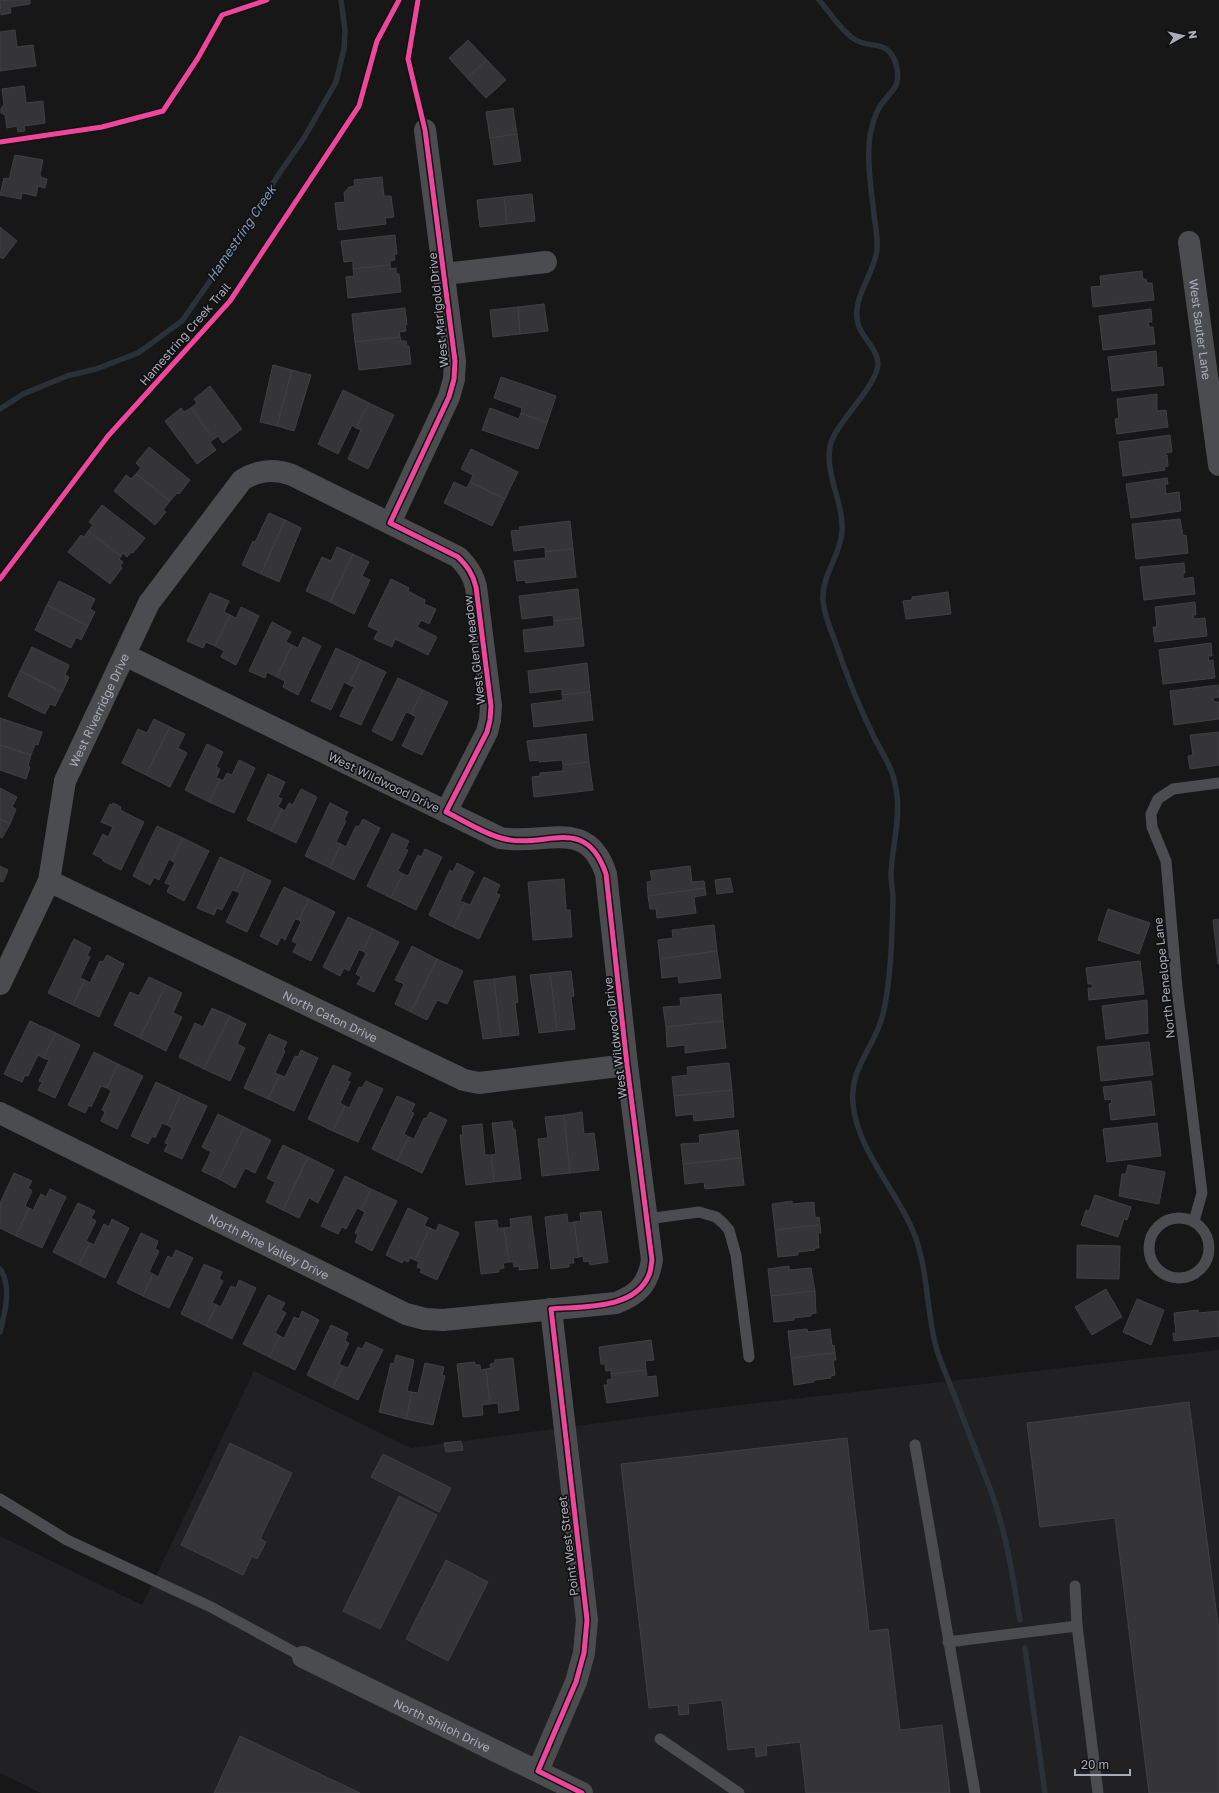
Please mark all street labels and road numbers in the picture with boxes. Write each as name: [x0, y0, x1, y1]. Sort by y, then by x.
street label: West Marigold Drive: [424, 252, 451, 368]
street label: West Sauter Lane: [1187, 278, 1215, 381]
street label: Hamestring Creek Trail: [136, 279, 234, 389]
street label: West Glen Meadow: [460, 594, 488, 705]
street label: West Riverridge Drive: [65, 650, 132, 769]
street label: West Wildwood Drive: [326, 748, 442, 816]
street label: North Penelope Lane: [1150, 917, 1178, 1039]
street label: West Wildwood Drive: [600, 976, 630, 1100]
street label: North Caton Drive: [280, 987, 380, 1045]
street label: North Pine Valley Drive: [206, 1210, 332, 1282]
street label: Point West Street: [554, 1495, 582, 1597]
street label: North Shiloh Drive: [391, 1695, 493, 1755]

